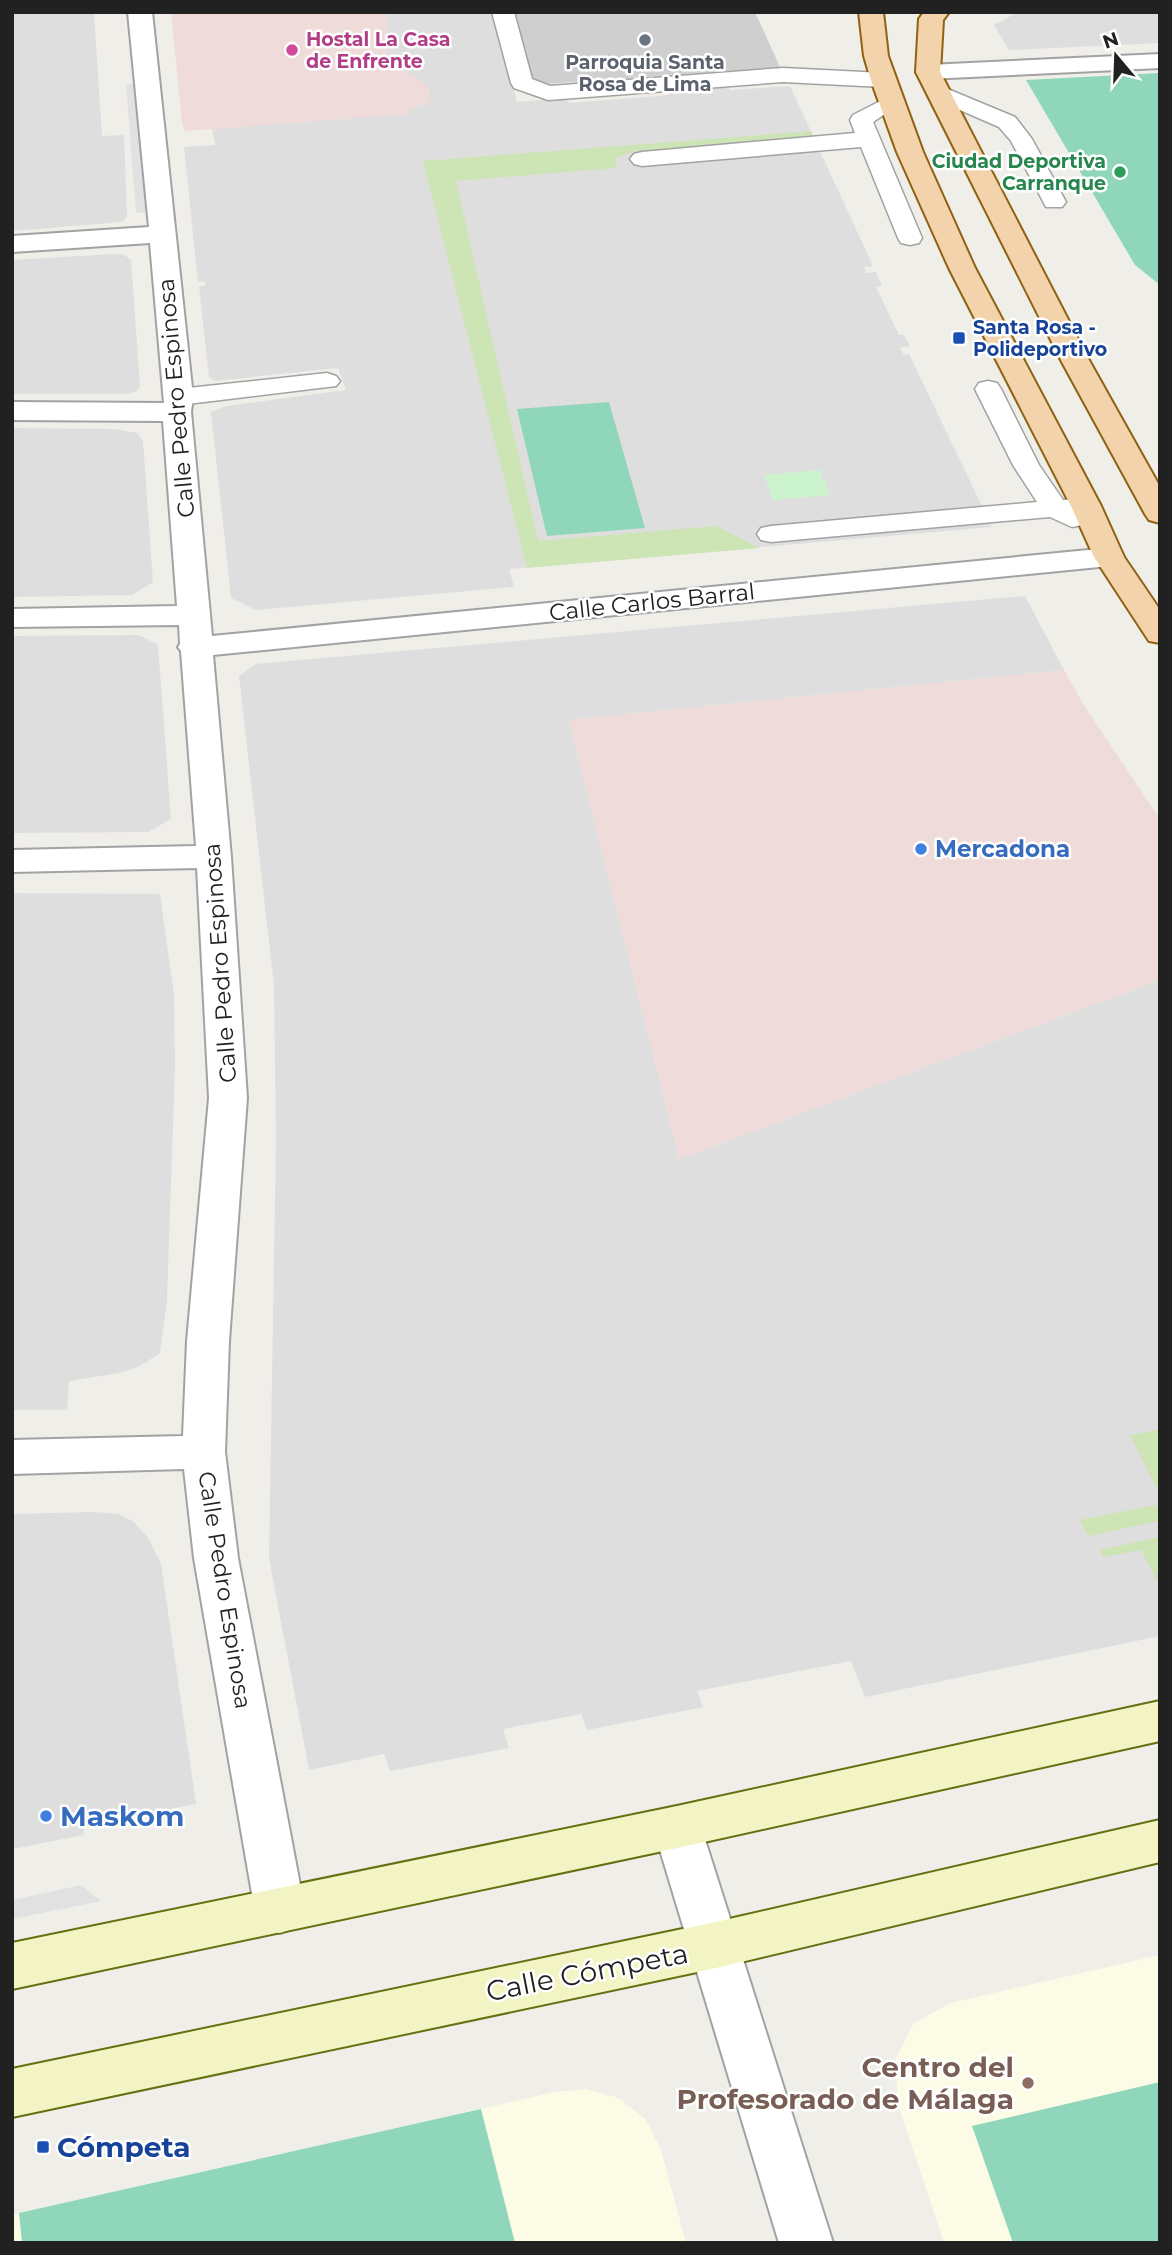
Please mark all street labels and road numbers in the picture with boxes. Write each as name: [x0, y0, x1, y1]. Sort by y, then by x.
street label: Calle Pedro Espinosa: [152, 277, 200, 519]
street label: Calle Carlos Barral: [548, 577, 756, 627]
street label: Calle Pedro Espinosa: [198, 842, 242, 1084]
street label: Calle Pedro Espinosa: [192, 1469, 258, 1711]
street label: Calle Cómpeta: [483, 1936, 691, 2008]

